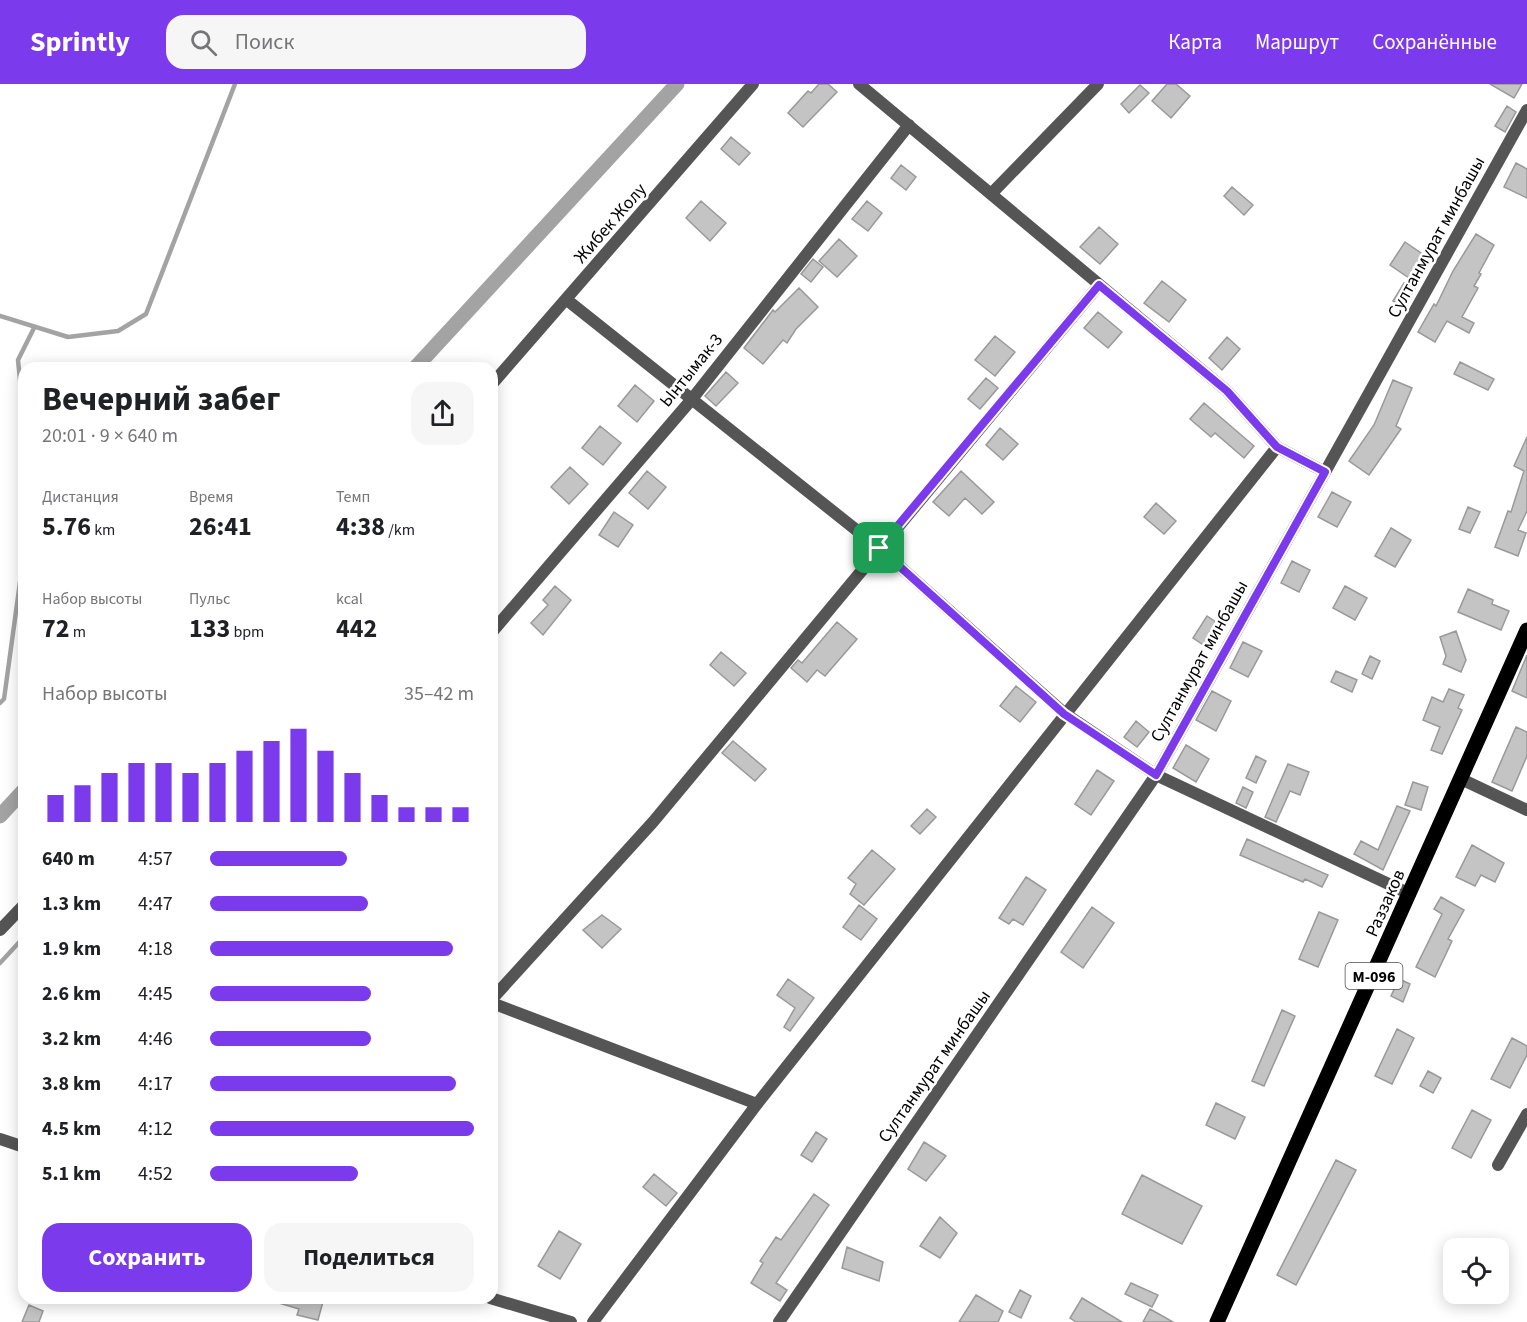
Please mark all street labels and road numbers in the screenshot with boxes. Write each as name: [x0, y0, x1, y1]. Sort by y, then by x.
street label: Султанмурат минбашы: [1382, 152, 1491, 323]
street label: Жибек Жолу: [569, 177, 653, 269]
street label: Ынтымак-3: [654, 328, 729, 413]
street label: Султанмурат минбашы: [1145, 576, 1254, 747]
street label: Раззаков: [1360, 866, 1411, 941]
road number: М-096: [1346, 963, 1402, 989]
street label: Султанмурат минбашы: [872, 985, 997, 1148]

